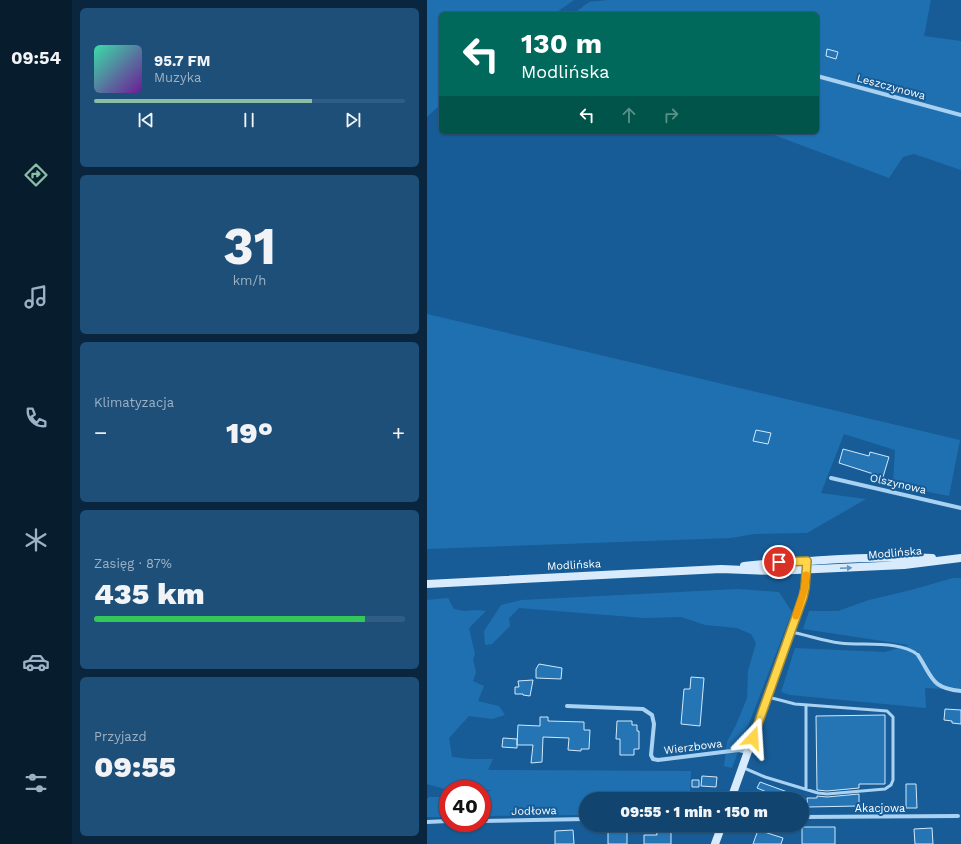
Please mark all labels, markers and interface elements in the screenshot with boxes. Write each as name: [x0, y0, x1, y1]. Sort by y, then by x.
text: 130 m: [521, 27, 602, 60]
icon: left: [455, 28, 507, 80]
text: 09:54: [11, 47, 61, 68]
text: 95.7 FM: [154, 52, 210, 70]
text: Modlińska: [521, 61, 609, 82]
text: Muzyka: [154, 70, 201, 85]
street label: Leszczynowa: [855, 72, 927, 102]
icon: left: [576, 104, 598, 126]
icon: ahead: [618, 104, 640, 126]
icon: right: [660, 104, 682, 126]
icon: previous: [135, 109, 157, 131]
icon: pause: [238, 109, 260, 131]
icon: next: [342, 109, 364, 131]
icon: directions: [22, 161, 50, 189]
text: 31: [223, 216, 276, 277]
text: km/h: [233, 273, 266, 288]
icon: music: [22, 283, 50, 311]
text: Klimatyzacja: [94, 395, 174, 410]
icon: phone: [22, 404, 50, 432]
text: 19°: [226, 415, 273, 450]
text: −: [94, 420, 107, 445]
text: +: [392, 420, 405, 445]
street label: Olszynowa: [869, 471, 927, 497]
icon: climate: [22, 526, 50, 554]
street label: Modlińska: [868, 544, 922, 562]
pin: [762, 545, 796, 579]
icon: arrive: [768, 551, 790, 573]
text: Zasięg · 87%: [94, 556, 172, 571]
street label: Modlińska: [547, 557, 601, 573]
one-way arrow: [840, 565, 853, 571]
text: 435 km: [94, 576, 205, 611]
icon: car: [22, 648, 50, 676]
position arrow: [732, 717, 774, 759]
text: Przyjazd: [94, 729, 147, 744]
street label: Wierzbowa: [663, 737, 723, 757]
text: 09:55: [94, 749, 176, 784]
icon: filters: [22, 769, 50, 797]
speed limit sign: 40: [439, 780, 491, 832]
street label: Akacjowa: [855, 802, 905, 815]
text: 09:55 · 1 min · 150 m: [620, 803, 768, 821]
street label: Jodłowa: [511, 804, 557, 818]

